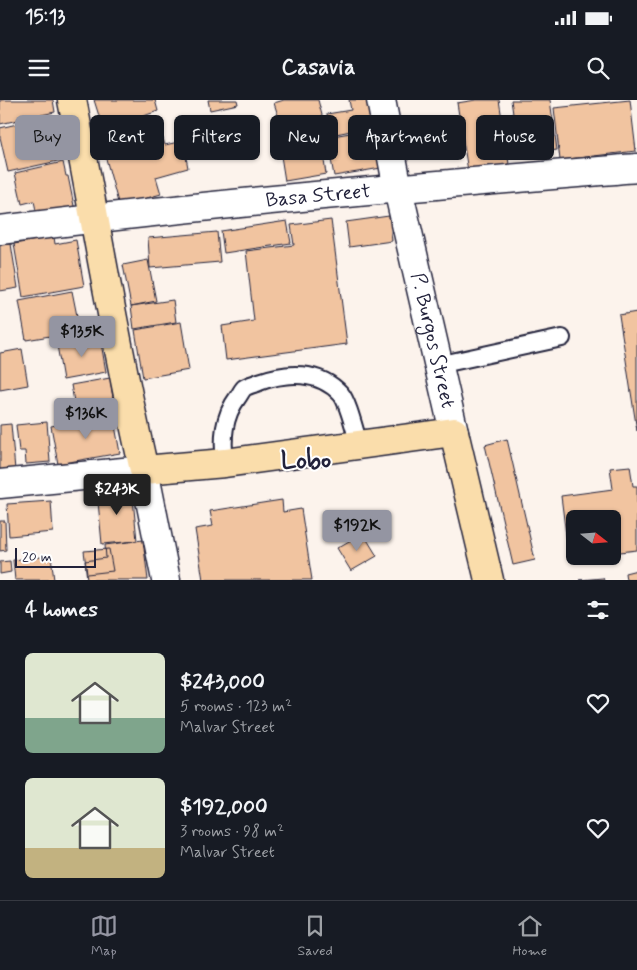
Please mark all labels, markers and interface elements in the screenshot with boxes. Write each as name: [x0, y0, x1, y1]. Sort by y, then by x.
text: 15:13: [25, 5, 65, 30]
icon: menu: [25, 54, 53, 82]
text: Casavia: [281, 54, 356, 82]
icon: search: [584, 54, 612, 82]
chip: Buy: [15, 115, 80, 160]
chip: Rent: [90, 115, 164, 160]
chip: Filters: [174, 115, 260, 160]
chip: New: [270, 115, 338, 160]
chip: Apartment: [348, 115, 466, 160]
chip: House: [476, 115, 554, 160]
street label: Basa Street: [264, 177, 372, 214]
street label: P. Burgos Street: [404, 270, 462, 411]
pin: $135K: [47, 316, 117, 358]
text: $135K: [60, 321, 104, 342]
pin: $136K: [51, 398, 121, 440]
text: $136K: [65, 403, 107, 424]
district label: Lobo: [281, 445, 331, 478]
pin: $243K: [82, 474, 152, 516]
text: $243K: [95, 479, 139, 500]
pin: $192K: [322, 510, 392, 552]
north arrow: [566, 510, 621, 565]
map controls: [566, 510, 621, 565]
text: $192K: [334, 515, 380, 536]
scale bar: [15, 545, 96, 568]
text: 20 m: [22, 548, 52, 566]
text: 4 homes: [25, 596, 98, 624]
icon: filters: [584, 596, 612, 624]
text: $243,000: [180, 668, 265, 696]
icon: home: [65, 673, 125, 733]
icon: heart: [584, 689, 612, 717]
text: 5 rooms · 123 m²: [180, 696, 292, 717]
text: Malvar Street: [180, 717, 275, 738]
text: $192,000: [180, 793, 268, 821]
icon: home: [65, 798, 125, 858]
icon: heart: [584, 814, 612, 842]
text: 3 rooms · 98 m²: [180, 821, 284, 842]
text: Malvar Street: [180, 842, 275, 863]
tab: Map: [90, 912, 118, 960]
tab: Saved: [297, 912, 333, 960]
tab: Home: [512, 912, 547, 960]

